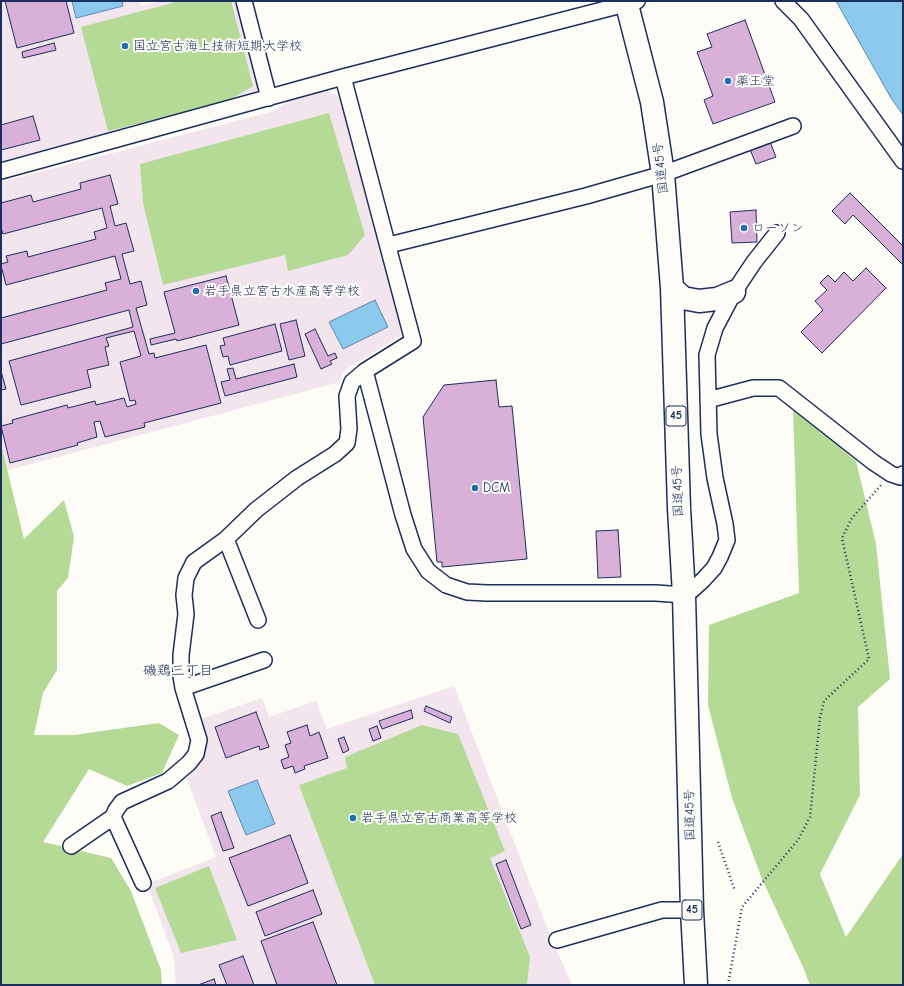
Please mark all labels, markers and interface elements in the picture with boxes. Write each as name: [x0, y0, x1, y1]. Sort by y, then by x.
place label: 国立宮古海上技術短期大学校: [133, 38, 302, 54]
marker: 国立宮古海上技術短期大学校: [120, 41, 130, 51]
place label: 薬王堂: [736, 73, 775, 89]
marker: 薬王堂: [723, 76, 733, 86]
street label: 国道45号: [650, 141, 672, 195]
place label: ローソン: [752, 220, 804, 236]
marker: ローソン: [739, 223, 749, 233]
place label: 岩手県立宮古水産高等学校: [204, 283, 360, 299]
marker: 岩手県立宮古水産高等学校: [191, 286, 201, 296]
road number: 45: [666, 406, 686, 426]
street label: 国道45号: [669, 465, 687, 517]
place label: DCM: [483, 480, 510, 496]
marker: DCM: [470, 483, 480, 493]
district label: 磯鶏三丁目: [143, 663, 213, 679]
street label: 国道45号: [682, 789, 698, 841]
place label: 岩手県立宮古商業高等学校: [361, 810, 517, 826]
marker: 岩手県立宮古商業高等学校: [348, 813, 358, 823]
road number: 45: [682, 900, 702, 920]

